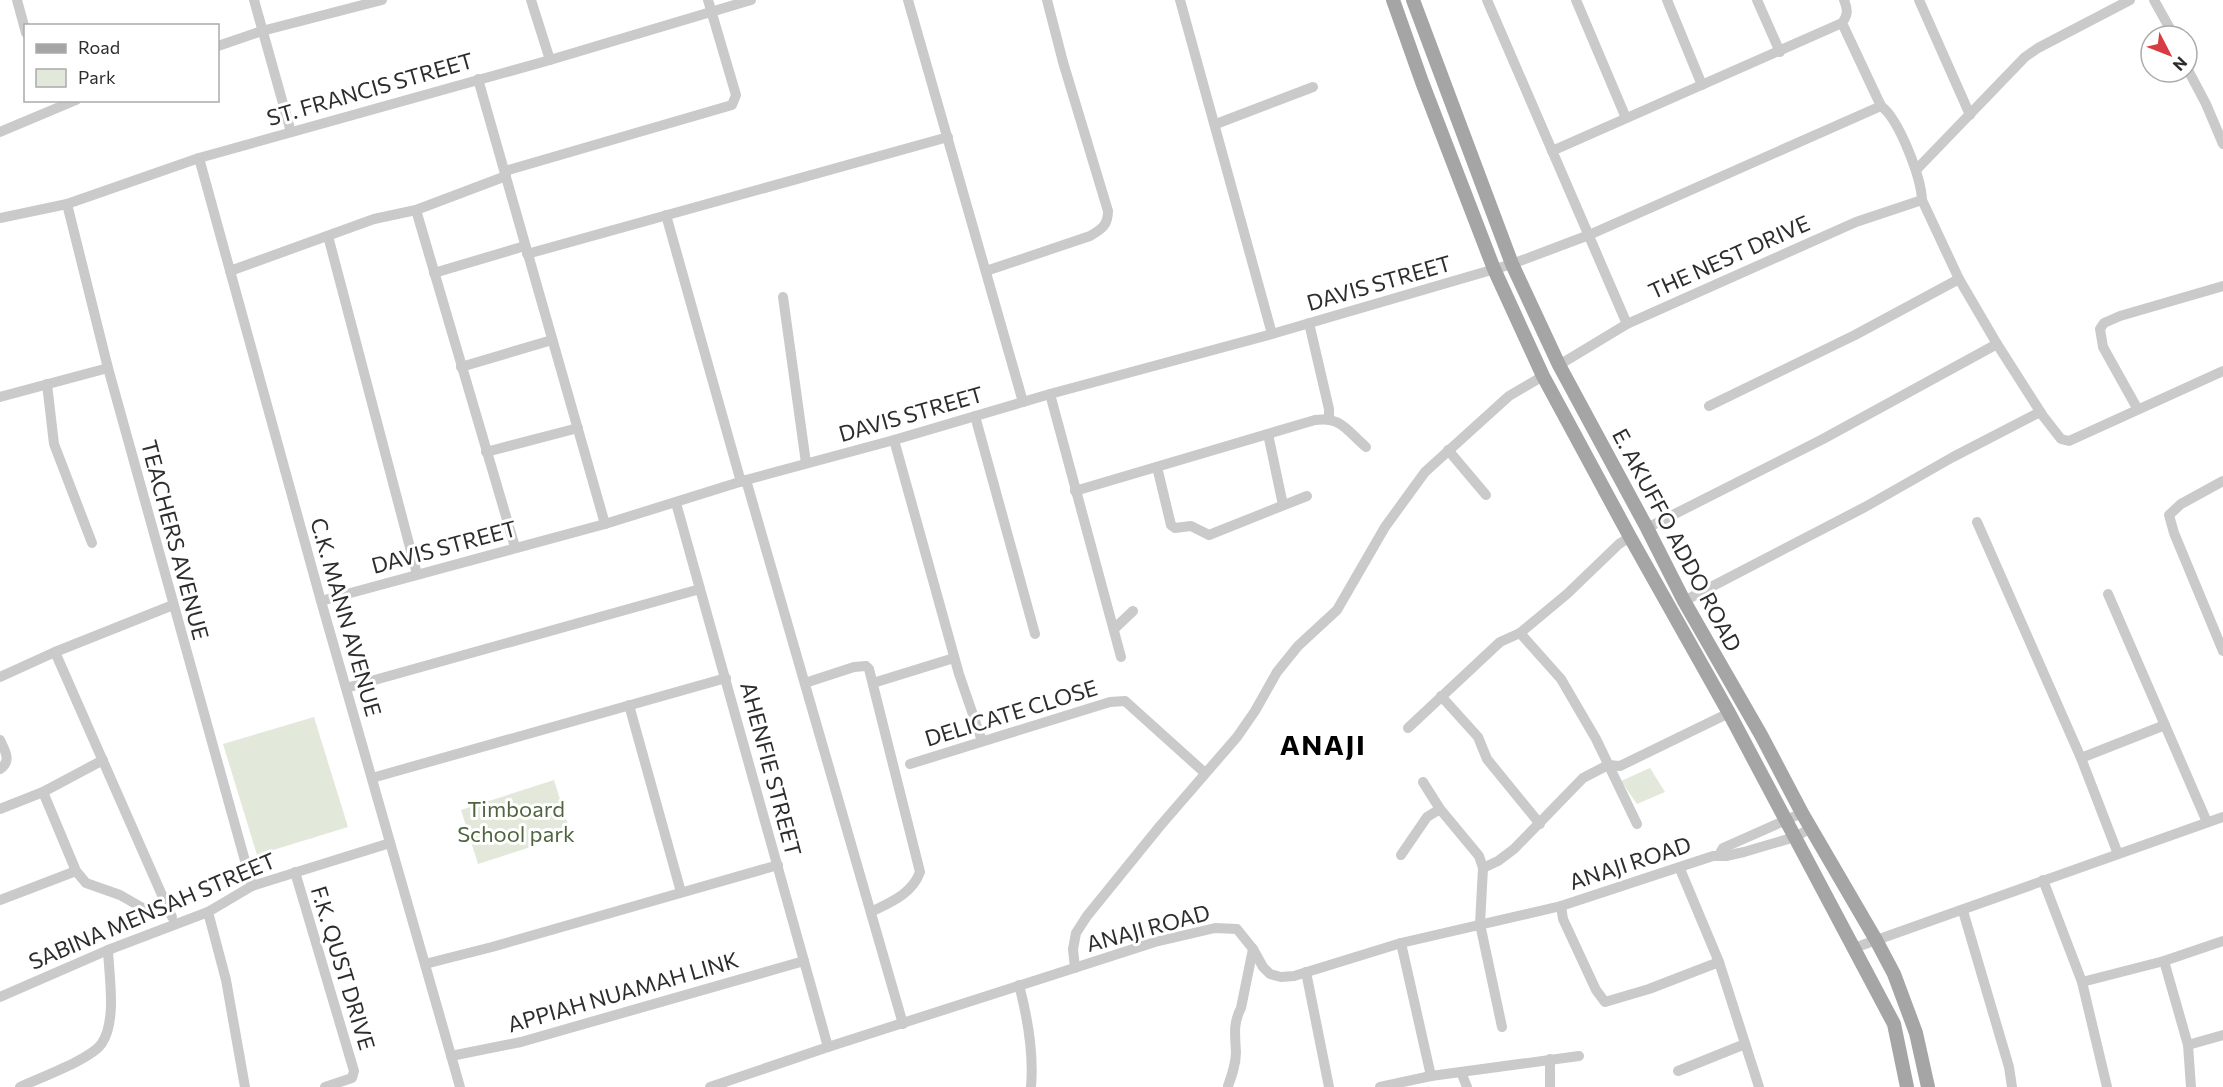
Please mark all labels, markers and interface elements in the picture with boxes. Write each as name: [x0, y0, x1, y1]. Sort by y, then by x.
legend: [24, 24, 219, 102]
north arrow: [2139, 24, 2199, 84]
text: Road: [78, 36, 120, 58]
street label: ST. FRANCIS STREET: [263, 46, 476, 131]
text: N: [2169, 54, 2192, 75]
text: Park: [78, 66, 116, 88]
street label: THE NEST DRIVE: [1644, 209, 1814, 304]
street label: DAVIS STREET: [1303, 249, 1454, 316]
street label: DAVIS STREET: [835, 380, 986, 447]
street label: E. AKUFFO ADDO ROAD: [1607, 424, 1748, 656]
street label: TEACHERS AVENUE: [136, 437, 215, 643]
street label: C.K. MANN AVENUE: [305, 514, 388, 719]
street label: DAVIS STREET: [368, 514, 519, 579]
street label: DELICATE CLOSE: [921, 673, 1100, 752]
street label: AHENFIE STREET: [735, 679, 808, 859]
district label: ANAJI: [1280, 727, 1366, 761]
park label: Timboard School park: [457, 795, 575, 847]
street label: ANAJI ROAD: [1565, 830, 1694, 895]
street label: SABINA MENSAH STREET: [24, 846, 279, 975]
street label: F.K. QUST DRIVE: [306, 882, 381, 1053]
street label: ANAJI ROAD: [1083, 898, 1213, 957]
street label: APPIAH NUAMAH LINK: [504, 946, 742, 1037]

